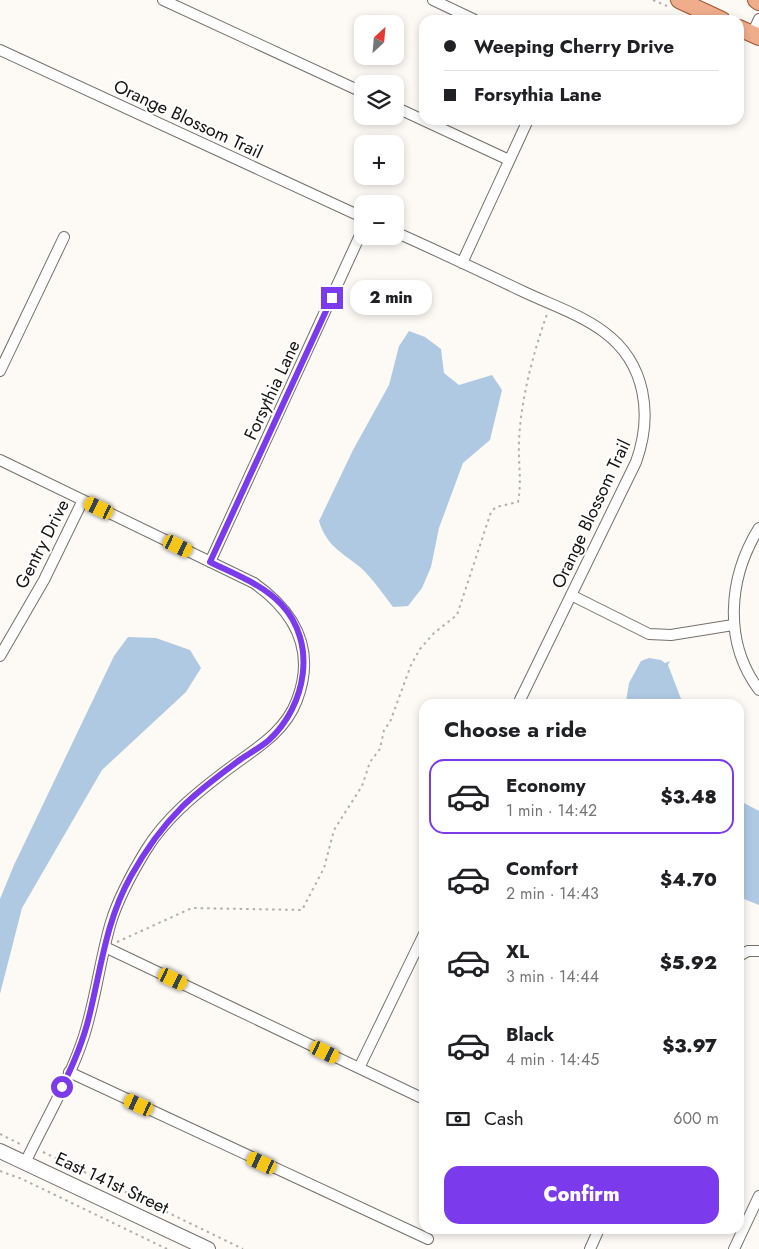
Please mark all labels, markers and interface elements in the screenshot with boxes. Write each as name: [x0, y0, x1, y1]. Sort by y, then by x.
north arrow: [354, 15, 404, 65]
map controls: [354, 15, 404, 245]
text: Weeping Cherry Drive: [474, 33, 674, 60]
street label: Orange Blossom Trail: [109, 73, 267, 165]
button: layers: [354, 75, 404, 125]
text: Forsythia Lane: [474, 81, 602, 108]
button: +: [354, 135, 404, 185]
button: −: [354, 195, 404, 245]
callout: 2 min: [350, 280, 432, 316]
text: 2 min: [370, 286, 412, 309]
route end: [321, 287, 343, 309]
street label: Forsythia Lane: [237, 336, 307, 444]
street label: Orange Blossom Trail: [545, 435, 637, 593]
street label: Gentry Drive: [8, 495, 76, 593]
car: [82, 495, 115, 521]
car: [161, 533, 194, 559]
text: Choose a ride: [444, 713, 587, 745]
text: Economy: [506, 772, 586, 799]
icon: car: [446, 774, 491, 819]
text: $3.48: [660, 783, 717, 810]
text: 1 min · 14:42: [506, 799, 597, 822]
text: Comfort: [506, 855, 578, 882]
icon: car: [446, 857, 491, 902]
text: $4.70: [660, 866, 717, 893]
text: 2 min · 14:43: [506, 882, 599, 905]
text: XL: [506, 938, 529, 965]
icon: car: [446, 940, 491, 985]
text: $5.92: [660, 949, 717, 976]
text: 3 min · 14:44: [506, 965, 599, 988]
car: [156, 966, 189, 992]
text: Black: [506, 1021, 554, 1048]
icon: car: [446, 1023, 491, 1068]
text: $3.97: [662, 1032, 717, 1059]
car: [308, 1039, 341, 1065]
text: 4 min · 14:45: [506, 1048, 599, 1071]
route start: [51, 1076, 73, 1098]
car: [122, 1092, 155, 1118]
icon: cash: [444, 1105, 472, 1133]
text: Cash: [484, 1105, 524, 1132]
text: 600 m: [673, 1107, 719, 1130]
street label: East 141st Street: [51, 1145, 173, 1221]
car: [245, 1150, 278, 1176]
button: Confirm: [444, 1166, 719, 1224]

